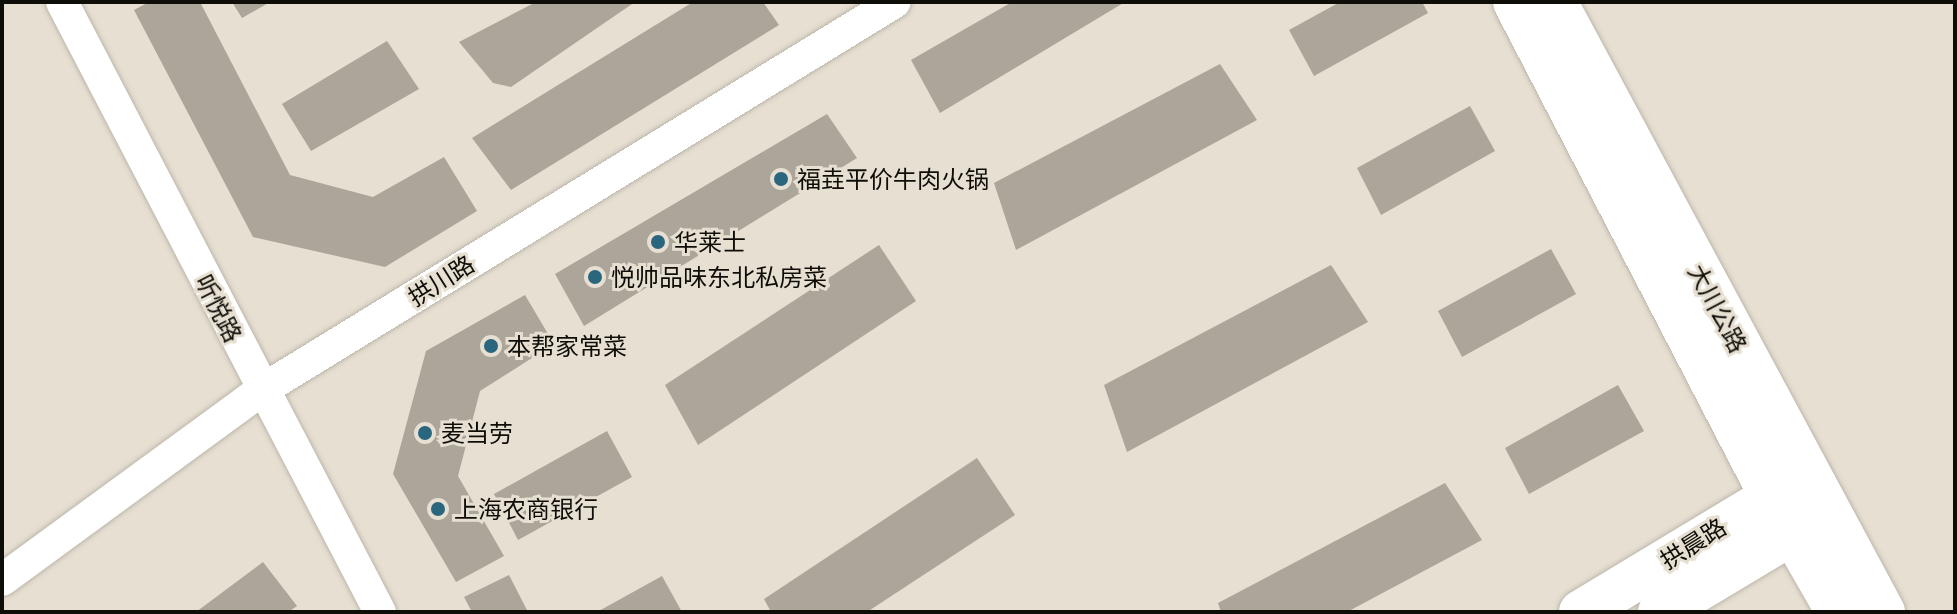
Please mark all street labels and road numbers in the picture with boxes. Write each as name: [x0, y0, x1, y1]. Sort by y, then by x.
street label: 拱川路: [403, 249, 479, 311]
street label: 大川公路: [1683, 259, 1753, 357]
street label: 听悦路: [190, 269, 248, 347]
street label: 拱晨路: [1655, 512, 1731, 574]

